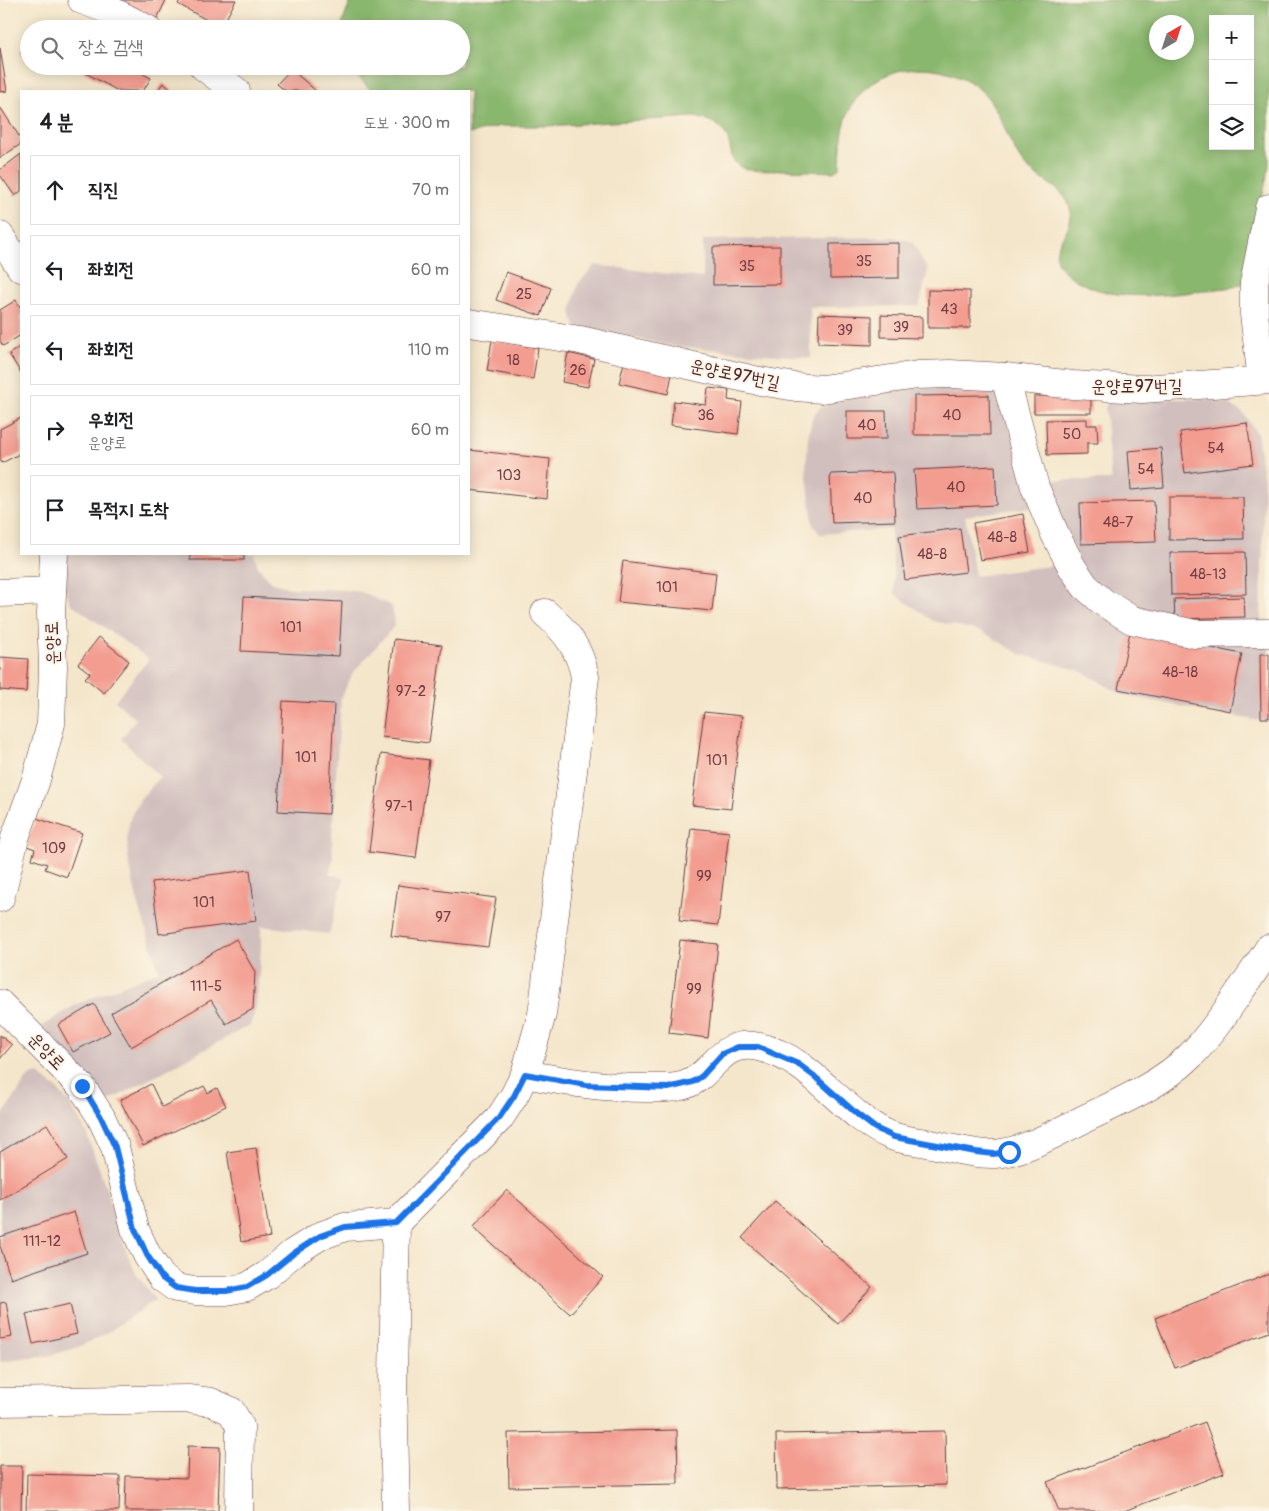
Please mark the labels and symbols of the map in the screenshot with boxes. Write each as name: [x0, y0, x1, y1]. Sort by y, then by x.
north arrow: [1149, 15, 1194, 60]
house number: 35: [856, 252, 872, 271]
house number: 35: [739, 257, 755, 276]
house number: 25: [516, 285, 532, 304]
house number: 43: [940, 300, 958, 319]
house number: 39: [893, 318, 909, 337]
house number: 39: [837, 321, 853, 340]
house number: 18: [506, 351, 520, 370]
street label: 운양로97번길: [688, 354, 782, 395]
house number: 26: [569, 361, 587, 380]
street label: 운양로97번길: [1091, 375, 1183, 398]
house number: 36: [697, 406, 715, 425]
house number: 40: [943, 406, 961, 425]
house number: 40: [858, 416, 876, 435]
house number: 50: [1063, 425, 1081, 444]
house number: 54: [1208, 439, 1225, 458]
house number: 54: [1138, 460, 1155, 479]
house number: 103: [497, 466, 521, 485]
house number: 40: [947, 478, 965, 497]
house number: 40: [854, 489, 872, 508]
house number: 48-7: [1103, 513, 1133, 532]
house number: 48-8: [987, 528, 1018, 547]
house number: 48-8: [917, 545, 948, 564]
house number: 48-13: [1190, 565, 1226, 584]
house number: 101: [656, 578, 678, 597]
house number: 101: [280, 618, 302, 637]
street label: 운양로: [40, 621, 65, 665]
house number: 48-18: [1162, 663, 1198, 682]
house number: 97-2: [396, 682, 426, 701]
house number: 101: [295, 748, 317, 767]
house number: 101: [706, 751, 728, 770]
house number: 97-1: [385, 797, 413, 816]
house number: 109: [42, 839, 66, 858]
house number: 99: [696, 867, 712, 886]
house number: 101: [193, 893, 215, 912]
house number: 97: [435, 908, 451, 927]
house number: 111-5: [190, 977, 222, 996]
house number: 99: [686, 980, 702, 999]
street label: 운양로: [23, 1028, 70, 1075]
route end: [71, 1075, 94, 1098]
route start: [998, 1141, 1021, 1164]
house number: 111-12: [23, 1232, 61, 1251]

